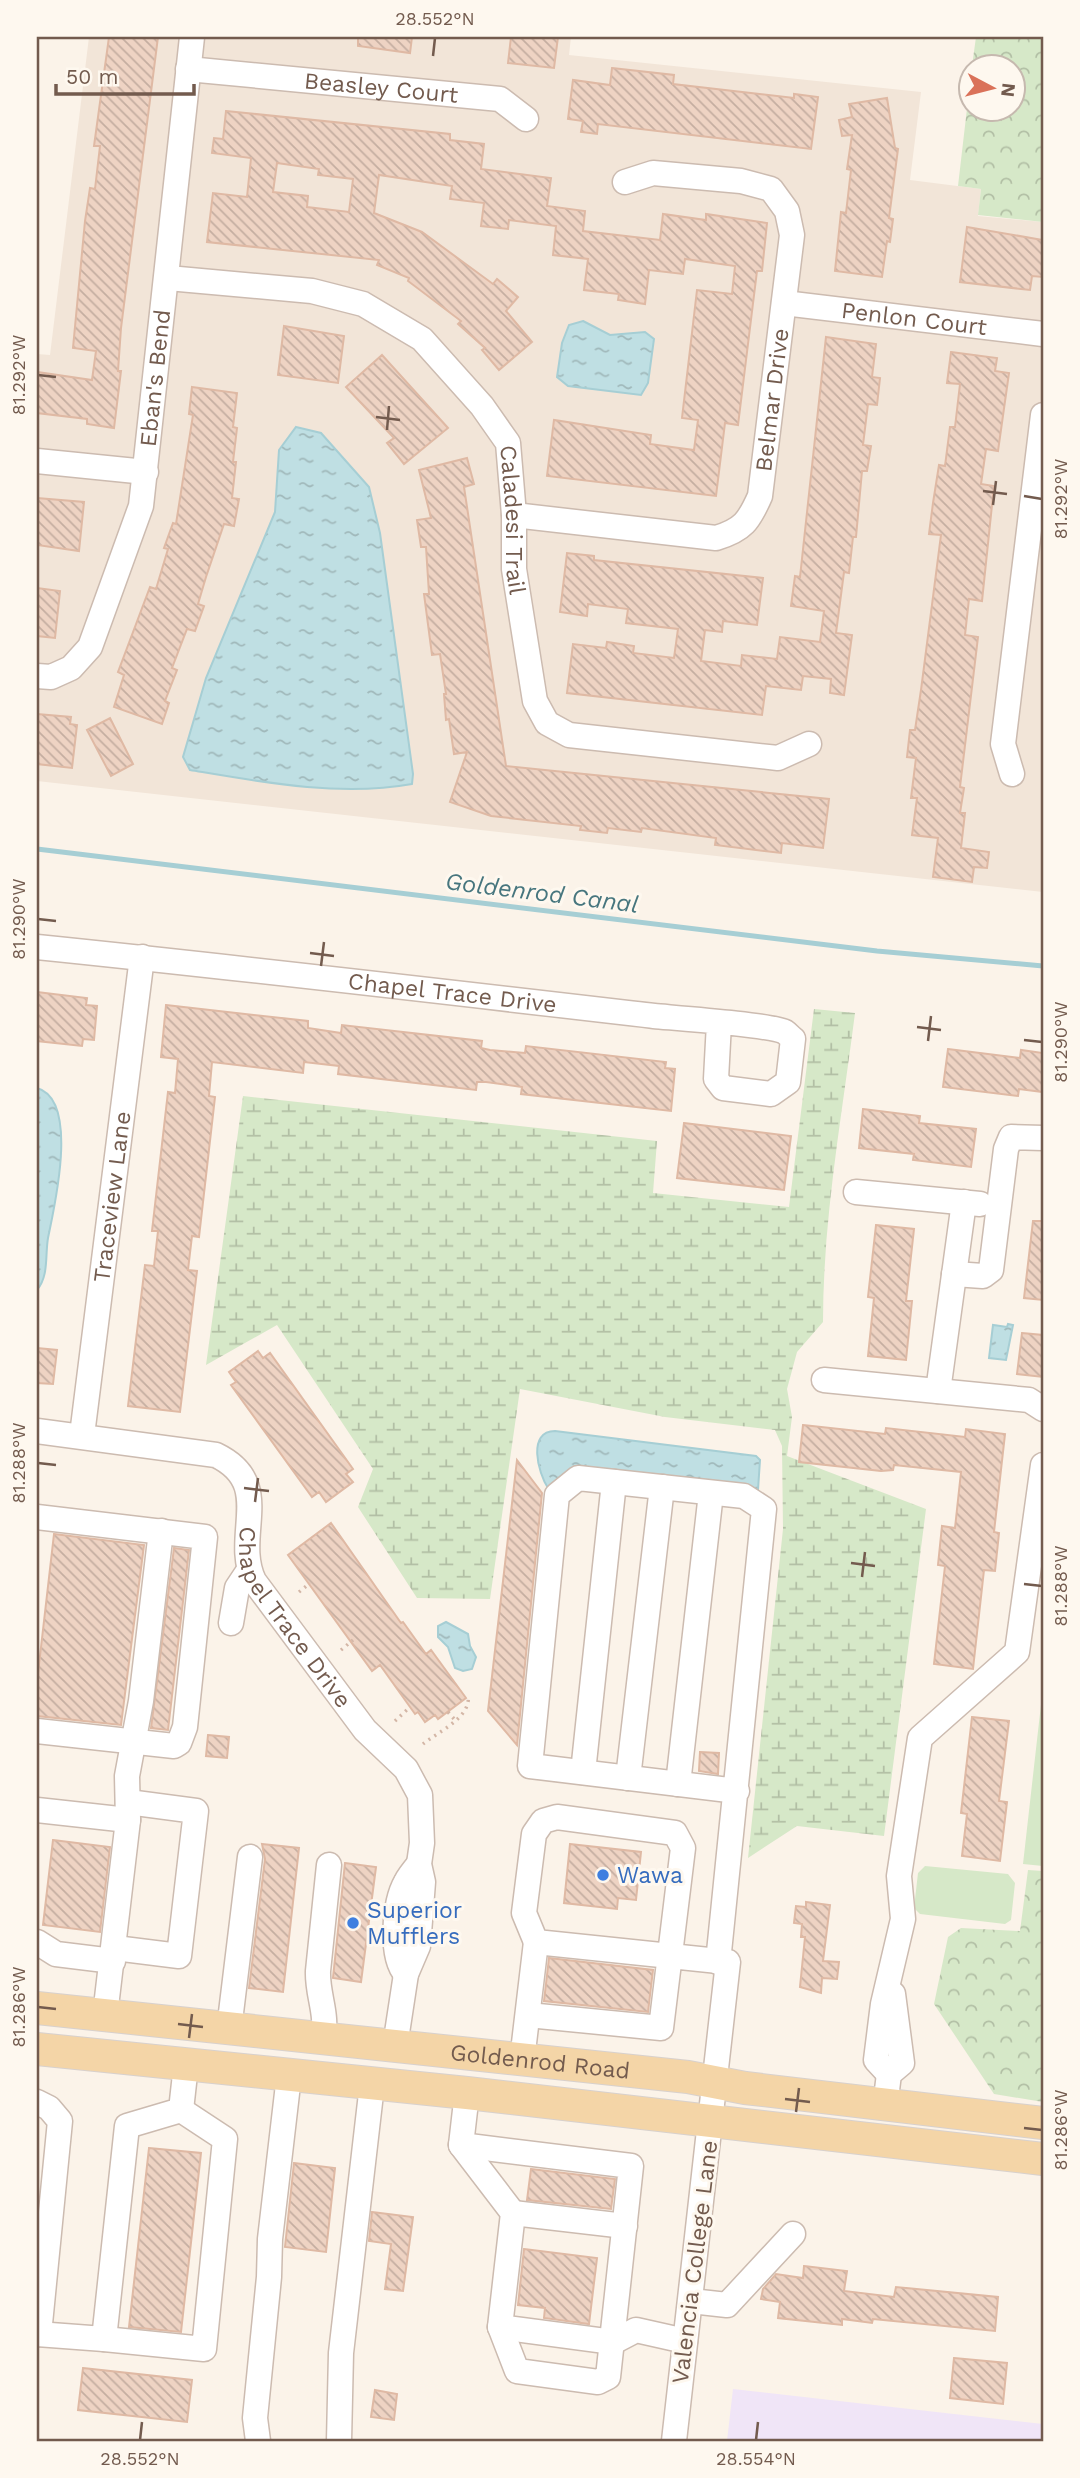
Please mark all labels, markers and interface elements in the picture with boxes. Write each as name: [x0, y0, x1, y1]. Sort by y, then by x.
text: 28.552°N: [395, 8, 475, 29]
scale bar: [56, 52, 194, 96]
north arrow: [958, 52, 1028, 122]
text: 50 m: [66, 64, 118, 89]
street label: Beasley Court: [303, 67, 460, 108]
text: N: [996, 82, 1021, 98]
street label: Penlon Court: [840, 296, 989, 341]
street label: Eban's Bend: [134, 308, 176, 448]
street label: Belmar Drive: [750, 327, 794, 473]
text: 81.292°W: [8, 335, 29, 415]
street label: Caladesi Trail: [495, 444, 531, 596]
text: 81.292°W: [1050, 459, 1071, 539]
water label: Goldenrod Canal: [444, 867, 640, 919]
text: 81.290°W: [8, 878, 29, 960]
street label: Chapel Trace Drive: [347, 967, 558, 1018]
text: 81.290°W: [1050, 1001, 1071, 1083]
street label: Traceview Lane: [88, 1110, 136, 1284]
text: 81.288°W: [8, 1422, 29, 1504]
street label: Chapel Trace Drive: [234, 1526, 357, 1713]
text: 81.288°W: [1050, 1545, 1071, 1627]
place label: Wawa: [617, 1862, 683, 1889]
marker: Wawa: [595, 1867, 611, 1883]
place label: Superior Mufflers: [367, 1897, 462, 1950]
marker: Superior Mufflers: [345, 1915, 361, 1931]
text: 81.286°W: [8, 1967, 29, 2048]
street label: Goldenrod Road: [449, 2038, 631, 2084]
text: 81.286°W: [1050, 2090, 1071, 2171]
street label: Valencia College Lane: [667, 2139, 723, 2385]
text: 28.552°N: [100, 2448, 180, 2469]
text: 28.554°N: [716, 2448, 796, 2469]

